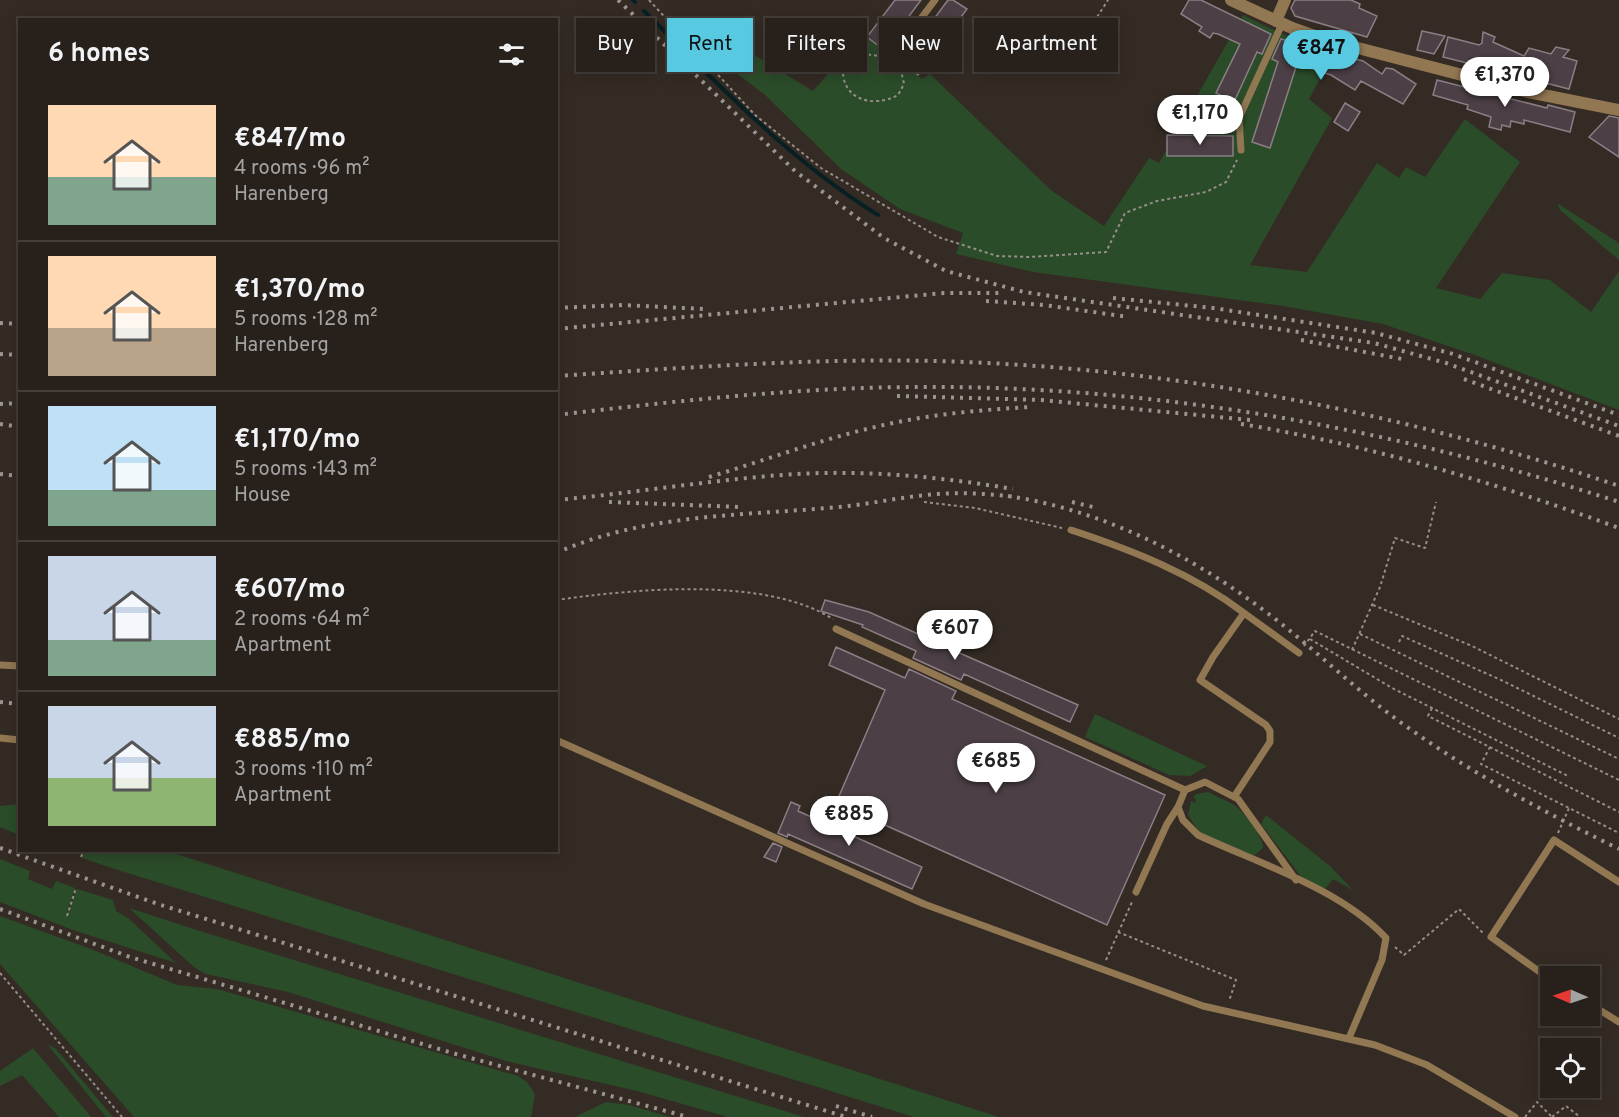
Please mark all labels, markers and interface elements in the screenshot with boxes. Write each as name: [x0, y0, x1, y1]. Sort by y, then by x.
chip: Buy: [576, 18, 655, 72]
chip: Rent: [667, 18, 753, 72]
chip: Filters: [765, 18, 867, 72]
chip: New: [879, 18, 962, 72]
chip: Apartment: [974, 18, 1118, 72]
pin: €847: [1285, 30, 1357, 81]
text: €847: [1297, 36, 1345, 62]
text: 6 homes: [48, 38, 150, 71]
icon: filters: [495, 38, 528, 71]
pin: €1,370: [1456, 57, 1554, 108]
text: €1,370: [1474, 63, 1536, 89]
pin: €1,170: [1151, 95, 1249, 146]
text: €1,170: [1171, 101, 1229, 127]
text: €847/mo: [234, 123, 346, 156]
icon: home: [96, 129, 168, 201]
text: 4 rooms · 96 m²: [234, 156, 369, 182]
text: Harenberg: [234, 182, 329, 208]
text: €1,370/mo: [234, 274, 365, 307]
icon: home: [96, 280, 168, 352]
text: 5 rooms · 128 m²: [234, 307, 377, 333]
text: Harenberg: [234, 333, 329, 359]
text: €1,170/mo: [234, 424, 360, 457]
icon: home: [96, 430, 168, 502]
text: 5 rooms · 143 m²: [234, 457, 377, 483]
text: House: [234, 483, 290, 509]
text: €607/mo: [234, 574, 345, 607]
icon: home: [96, 580, 168, 652]
text: 2 rooms · 64 m²: [234, 607, 370, 633]
pin: €607: [919, 610, 991, 661]
text: €607: [931, 616, 979, 642]
text: Apartment: [234, 633, 332, 659]
text: €885/mo: [234, 724, 350, 757]
icon: home: [96, 730, 168, 802]
pin: €685: [960, 743, 1032, 794]
text: €685: [971, 749, 1021, 775]
text: 3 rooms · 110 m²: [234, 757, 373, 783]
text: Apartment: [234, 783, 332, 809]
pin: €885: [813, 796, 885, 847]
text: €885: [824, 802, 874, 828]
north arrow: [1540, 966, 1600, 1026]
map controls: [1540, 966, 1600, 1098]
button: locate: [1540, 1038, 1600, 1098]

